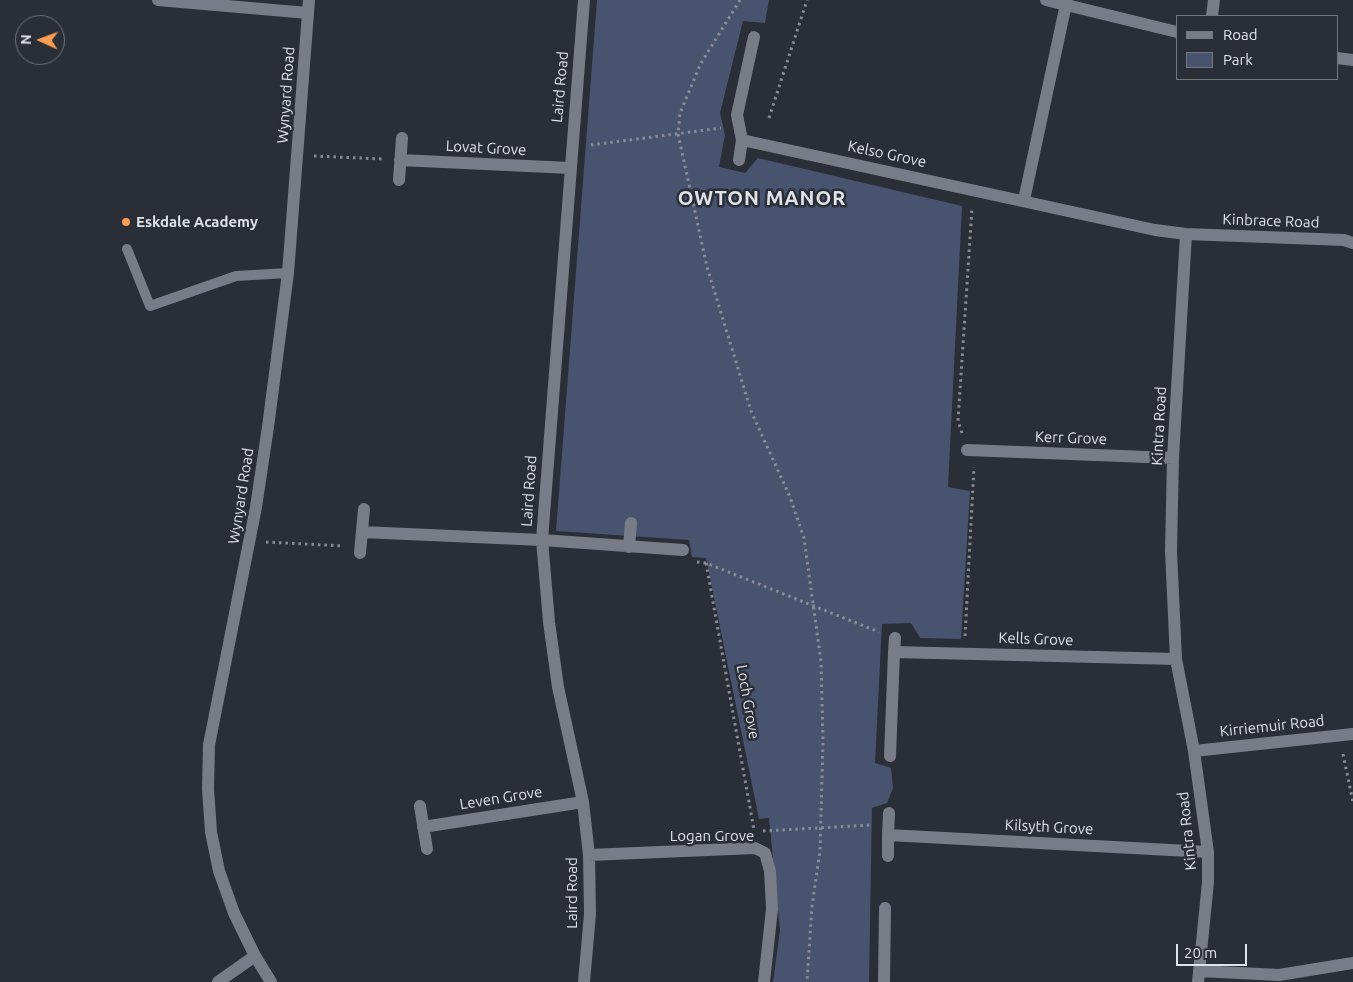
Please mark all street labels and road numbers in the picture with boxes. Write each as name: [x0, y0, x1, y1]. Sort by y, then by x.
street label: Wynyard Road: [274, 46, 298, 144]
street label: Laird Road: [548, 51, 572, 123]
street label: Lovat Grove: [445, 137, 527, 159]
street label: Kelso Grove: [846, 137, 928, 171]
street label: Kinbrace Road: [1222, 210, 1320, 232]
street label: Kintra Road: [1148, 386, 1170, 466]
street label: Kerr Grove: [1035, 428, 1107, 448]
street label: Wynyard Road: [225, 447, 257, 545]
street label: Laird Road: [518, 455, 540, 527]
street label: Kells Grove: [998, 629, 1074, 649]
street label: Loch Grove: [733, 663, 763, 741]
street label: Kirriemuir Road: [1219, 712, 1325, 740]
street label: Leven Grove: [458, 783, 544, 813]
street label: Kintra Road: [1174, 791, 1200, 871]
street label: Kilsyth Grove: [1004, 816, 1094, 838]
street label: Logan Grove: [670, 827, 754, 845]
street label: Laird Road: [563, 857, 581, 929]

